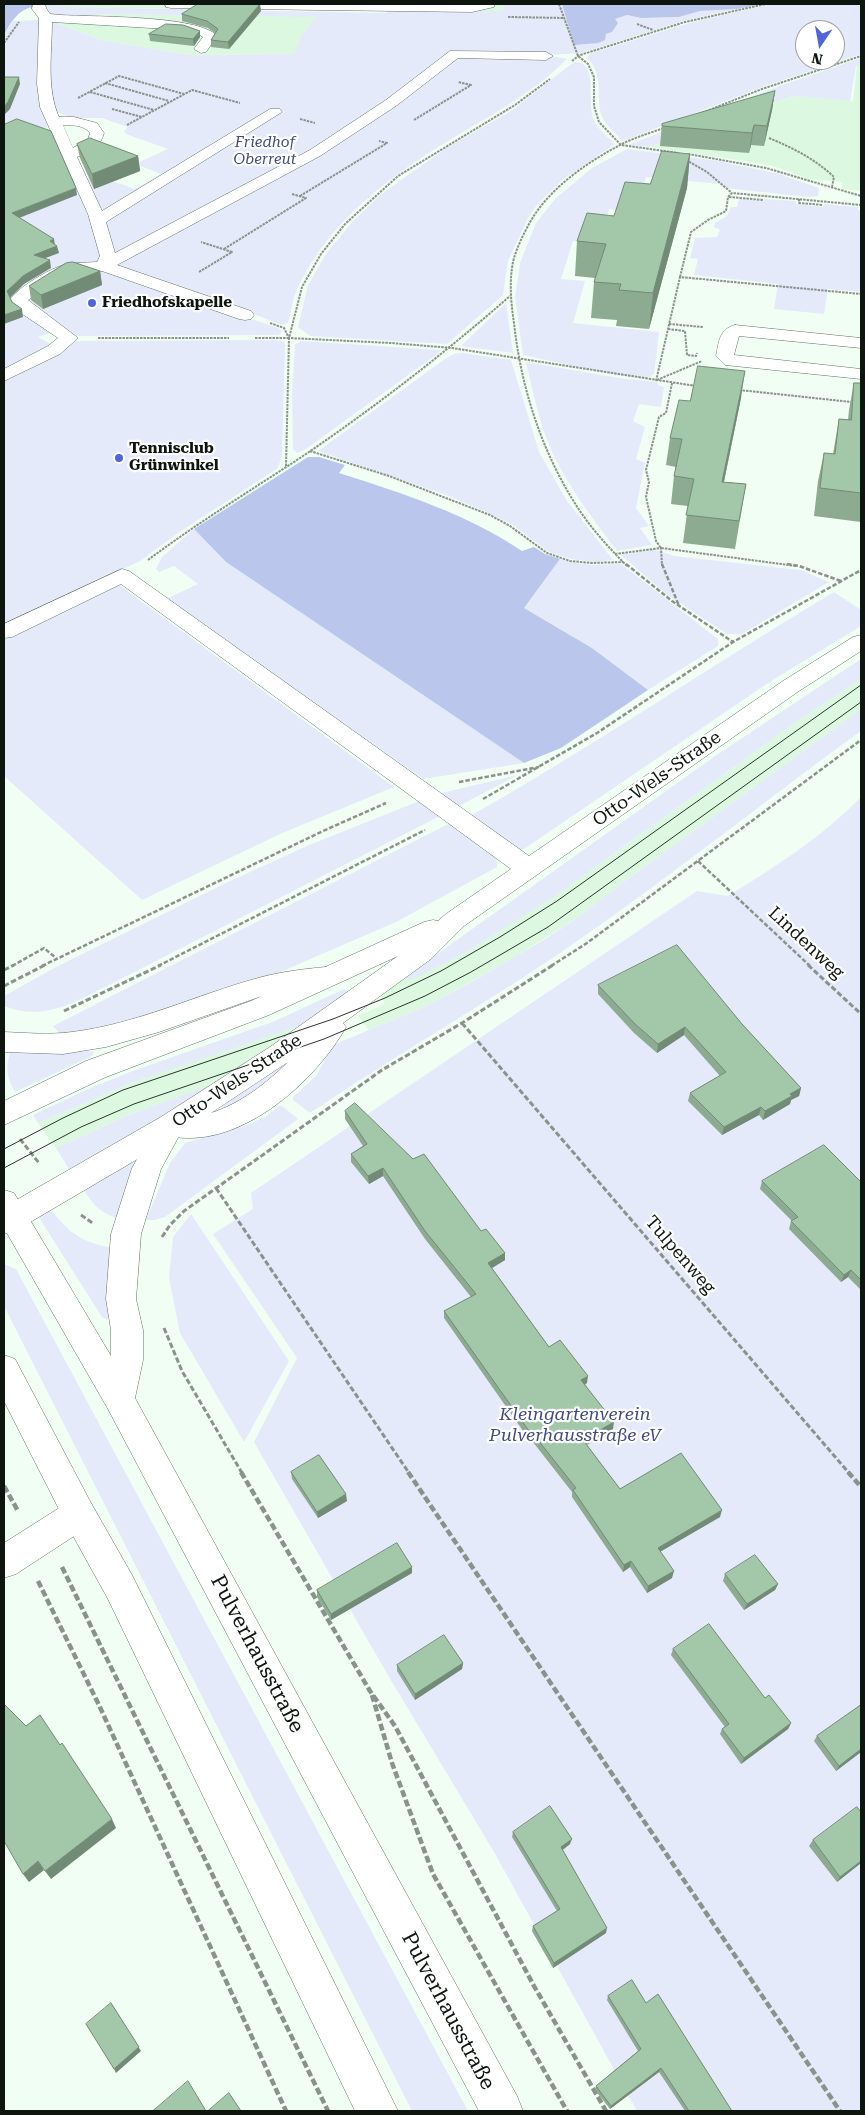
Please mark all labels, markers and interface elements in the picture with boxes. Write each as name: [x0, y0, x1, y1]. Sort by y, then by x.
north arrow: [795, 20, 845, 70]
text: N: [810, 50, 824, 68]
park label: Friedhof Oberreut: [234, 134, 296, 169]
place label: Friedhofskapelle: [102, 294, 232, 312]
marker: Friedhofskapelle: [86, 297, 98, 309]
place label: Tennisclub Grünwinkel: [129, 440, 219, 475]
marker: Tennisclub Grünwinkel: [113, 452, 125, 464]
street label: Otto-Wels-Straße: [589, 727, 725, 831]
street label: Lindenweg: [764, 902, 848, 984]
street label: Otto-Wels-Straße: [168, 1030, 306, 1132]
street label: Tulpenweg: [640, 1212, 720, 1298]
park label: Kleingartenverein Pulverhausstraße eV: [489, 1404, 661, 1446]
street label: Pulverhausstraße: [205, 1571, 309, 1737]
street label: Pulverhausstraße: [396, 1928, 500, 2094]

